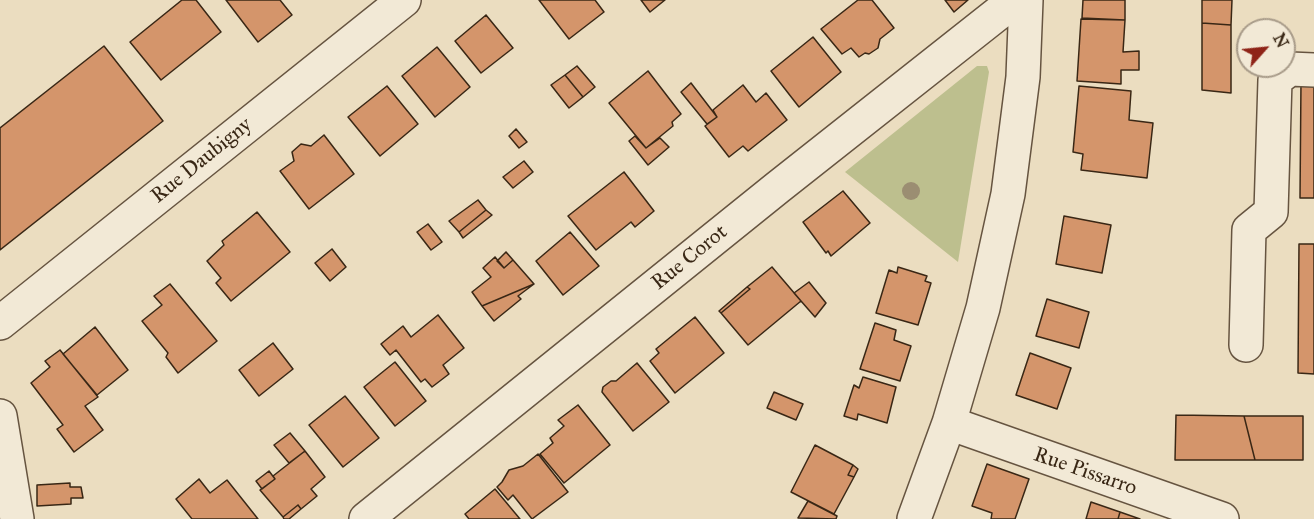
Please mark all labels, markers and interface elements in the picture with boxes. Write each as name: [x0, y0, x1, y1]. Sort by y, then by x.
north arrow: [1236, 18, 1296, 78]
text: N: [1269, 30, 1292, 51]
street label: Rue Daubigny: [147, 113, 257, 209]
street label: Rue Corot: [647, 220, 733, 296]
street label: Rue Pissarro: [1030, 443, 1140, 501]

